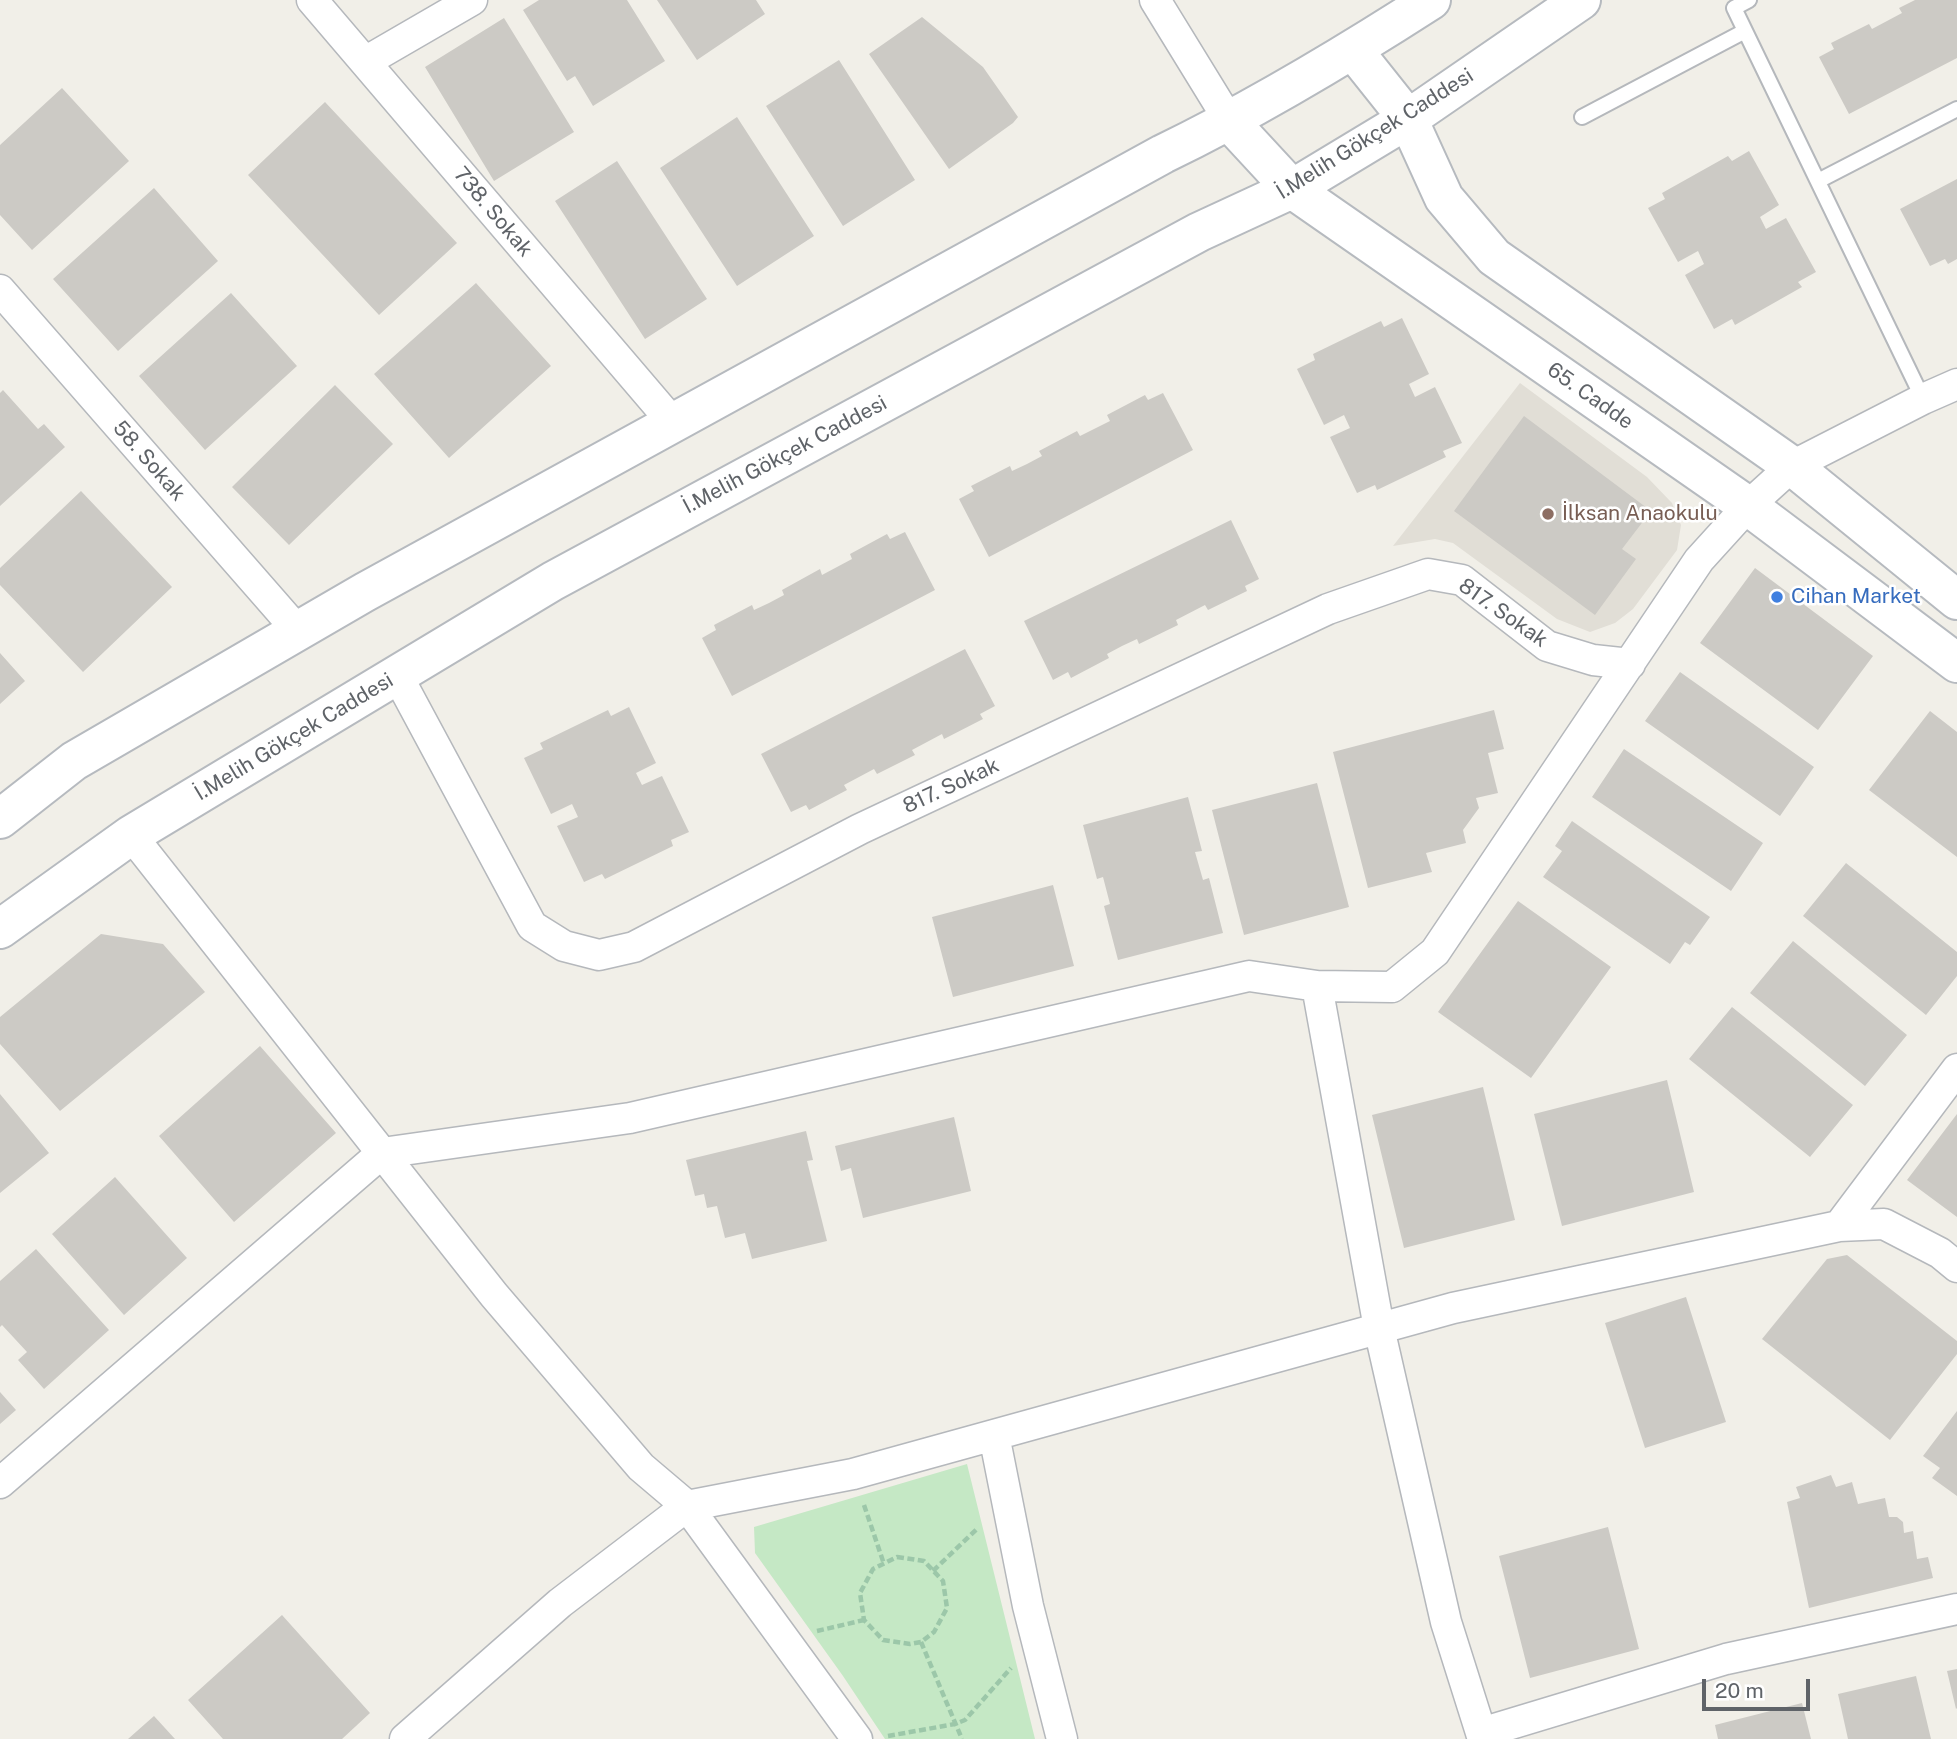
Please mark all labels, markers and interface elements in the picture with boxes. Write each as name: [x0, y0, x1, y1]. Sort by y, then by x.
street label: İ.Melih Gökçek Caddesi: [1272, 63, 1478, 205]
street label: 738. Sokak: [448, 162, 538, 262]
street label: 65. Cadde: [1542, 357, 1638, 435]
street label: İ.Melih Gökçek Caddesi: [679, 391, 891, 519]
street label: 58. Sokak: [107, 416, 191, 506]
place label: İlksan Anaokulu: [1562, 501, 1718, 527]
marker: İlksan Anaokulu: [1540, 506, 1556, 522]
street label: 817. Sokak: [1454, 573, 1552, 653]
place label: Cihan Market: [1791, 584, 1921, 610]
marker: Cihan Market: [1769, 589, 1785, 605]
street label: İ.Melih Gökçek Caddesi: [190, 668, 398, 806]
street label: 817. Sokak: [899, 753, 1003, 819]
scale bar: [1705, 1666, 1814, 1710]
text: 20 m: [1715, 1678, 1764, 1703]

